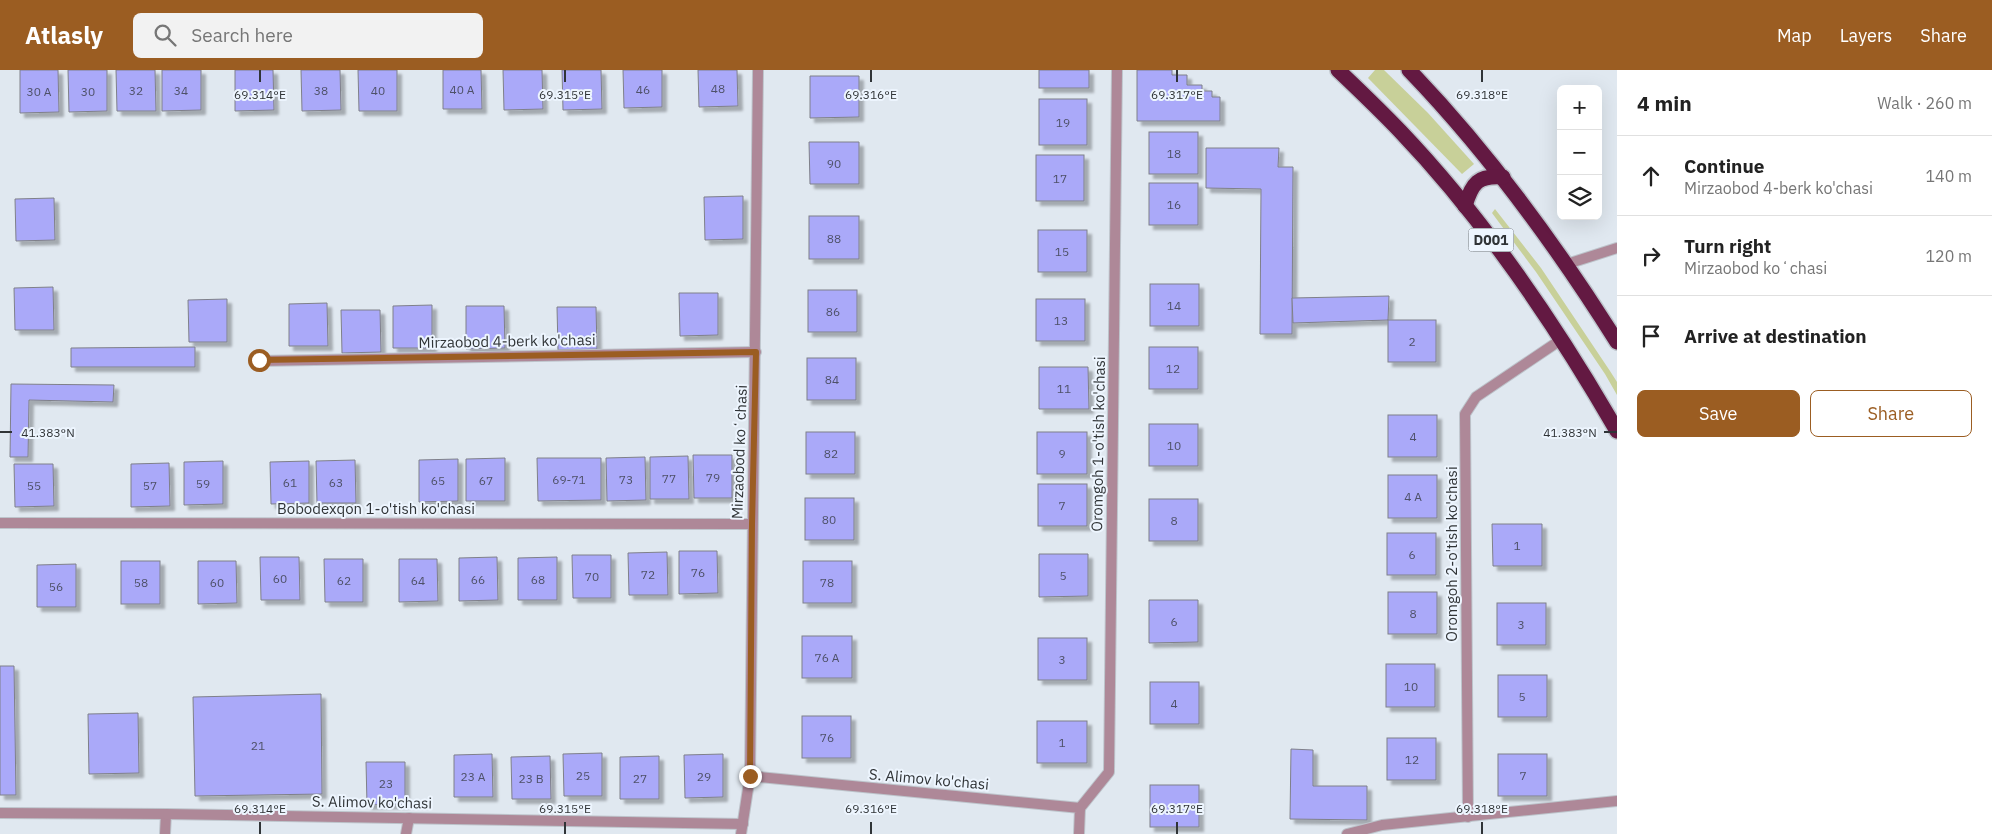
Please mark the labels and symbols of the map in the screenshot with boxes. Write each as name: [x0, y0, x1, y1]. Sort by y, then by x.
house number: 48: [711, 81, 725, 96]
house number: 40 A: [450, 82, 475, 97]
house number: 46: [636, 82, 650, 97]
house number: 32: [129, 83, 143, 98]
house number: 34: [174, 83, 188, 98]
house number: 38: [314, 83, 328, 98]
house number: 40: [371, 83, 385, 98]
house number: 30 A: [27, 84, 52, 99]
house number: 30: [81, 84, 95, 99]
text: 69.314°E: [234, 87, 286, 102]
text: 69.315°E: [539, 87, 591, 102]
text: 69.316°E: [845, 87, 897, 102]
text: 69.317°E: [1151, 87, 1203, 102]
text: 69.318°E: [1456, 87, 1508, 102]
house number: 19: [1056, 115, 1070, 130]
house number: 18: [1167, 146, 1181, 161]
house number: 90: [827, 156, 841, 171]
house number: 17: [1053, 171, 1067, 186]
house number: 16: [1167, 197, 1181, 212]
road number: D001: [1468, 228, 1514, 252]
house number: 88: [827, 231, 841, 246]
house number: 15: [1055, 244, 1069, 259]
house number: 14: [1167, 298, 1181, 313]
house number: 86: [826, 304, 840, 319]
house number: 13: [1054, 313, 1068, 328]
street label: Mirzaobod 4-berk ko'chasi: [418, 330, 596, 352]
house number: 2: [1408, 334, 1416, 349]
route start: [248, 349, 271, 372]
street label: Oromgoh 1-o'tish ko'chasi: [1087, 356, 1109, 532]
house number: 12: [1166, 361, 1180, 376]
house number: 84: [825, 372, 839, 387]
house number: 11: [1057, 381, 1071, 396]
street label: Mirzaobod koʻchasi: [727, 385, 751, 519]
text: 41.383°N: [21, 425, 75, 440]
text: 41.383°N: [1543, 425, 1597, 440]
house number: 4: [1409, 429, 1417, 444]
house number: 10: [1167, 438, 1181, 453]
house number: 82: [824, 446, 838, 461]
house number: 9: [1058, 446, 1066, 461]
street label: Oromgoh 2-o'tish ko'chasi: [1442, 466, 1461, 642]
house number: 79: [706, 470, 720, 485]
house number: 77: [662, 471, 676, 486]
house number: 69-71: [552, 472, 586, 487]
house number: 73: [619, 472, 633, 487]
house number: 65: [431, 473, 445, 488]
house number: 67: [479, 473, 493, 488]
house number: 61: [283, 475, 297, 490]
house number: 63: [329, 475, 343, 490]
house number: 59: [196, 476, 210, 491]
house number: 55: [27, 478, 41, 493]
house number: 57: [143, 478, 157, 493]
house number: 4 A: [1404, 489, 1422, 504]
house number: 7: [1058, 498, 1066, 513]
street label: Bobodexqon 1-o'tish ko'chasi: [277, 499, 475, 518]
house number: 80: [822, 512, 836, 527]
house number: 8: [1170, 513, 1178, 528]
house number: 1: [1513, 538, 1521, 553]
house number: 6: [1408, 547, 1416, 562]
house number: 76: [691, 565, 705, 580]
house number: 72: [641, 567, 655, 582]
house number: 5: [1059, 568, 1067, 583]
house number: 70: [585, 569, 599, 584]
house number: 60: [273, 571, 287, 586]
house number: 66: [471, 572, 485, 587]
house number: 68: [531, 572, 545, 587]
house number: 62: [337, 573, 351, 588]
house number: 64: [411, 573, 425, 588]
house number: 58: [134, 575, 148, 590]
house number: 60: [210, 575, 224, 590]
house number: 78: [820, 575, 834, 590]
house number: 56: [49, 579, 63, 594]
house number: 8: [1409, 606, 1417, 621]
house number: 6: [1170, 614, 1178, 629]
house number: 3: [1517, 617, 1525, 632]
house number: 76 А: [815, 650, 840, 665]
house number: 3: [1058, 652, 1066, 667]
house number: 10: [1404, 679, 1418, 694]
house number: 5: [1518, 689, 1526, 704]
house number: 4: [1170, 696, 1178, 711]
house number: 76: [820, 730, 834, 745]
house number: 1: [1058, 735, 1066, 750]
house number: 21: [251, 738, 265, 753]
house number: 12: [1405, 752, 1419, 767]
street label: S. Alimov ko'chasi: [868, 764, 990, 794]
route end: [739, 765, 762, 788]
house number: 25: [576, 768, 590, 783]
house number: 7: [1519, 768, 1527, 783]
house number: 23 A: [461, 769, 486, 784]
house number: 29: [697, 769, 711, 784]
house number: 23 B: [518, 771, 544, 786]
house number: 27: [633, 771, 647, 786]
house number: 23: [379, 776, 393, 791]
street label: S. Alimov ko'chasi: [312, 791, 432, 813]
text: 69.314°E: [234, 801, 286, 816]
text: 69.315°E: [539, 801, 591, 816]
text: 69.316°E: [845, 801, 897, 816]
text: 69.317°E: [1151, 801, 1203, 816]
text: 69.318°E: [1456, 801, 1508, 816]

